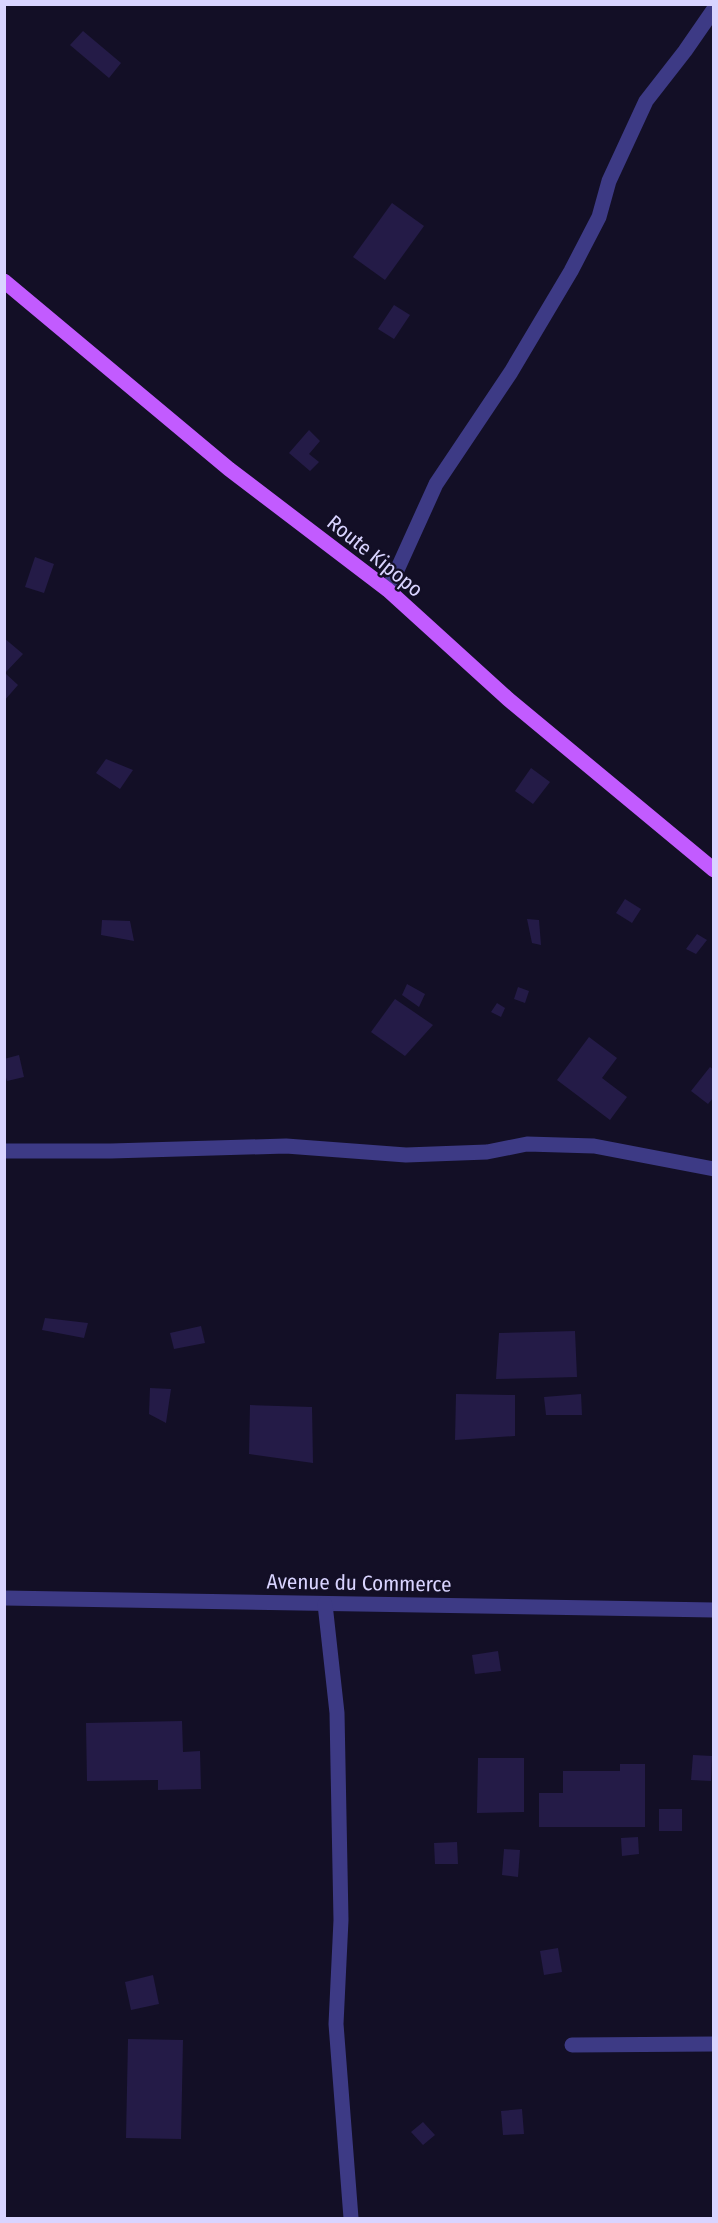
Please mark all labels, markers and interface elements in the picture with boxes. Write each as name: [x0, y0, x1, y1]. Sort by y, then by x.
street label: Route Kipopo: [322, 509, 428, 603]
street label: Avenue du Commerce: [266, 1568, 452, 1598]

